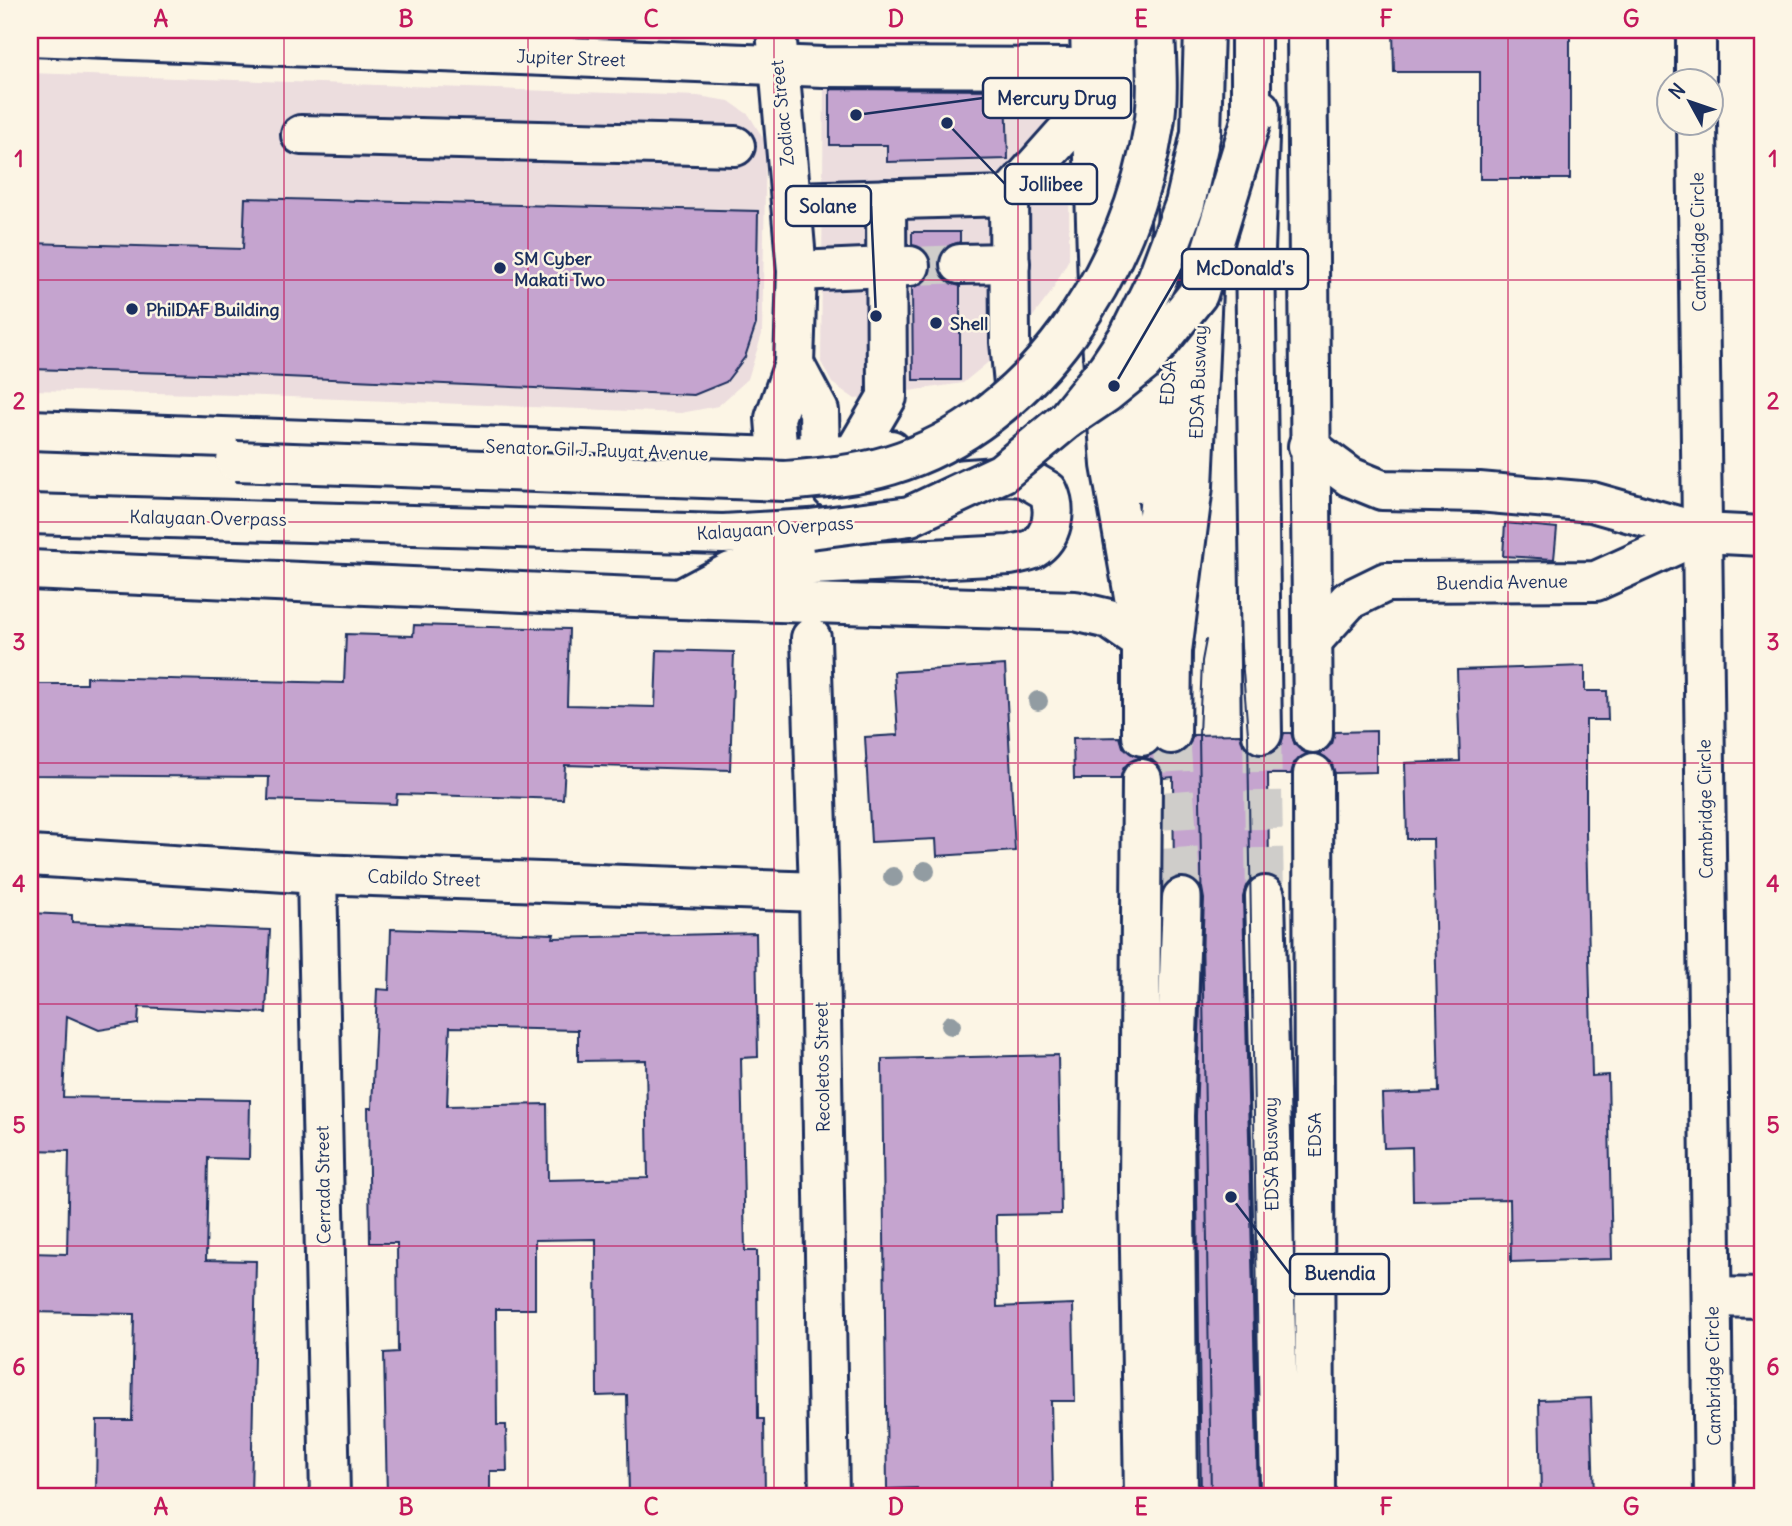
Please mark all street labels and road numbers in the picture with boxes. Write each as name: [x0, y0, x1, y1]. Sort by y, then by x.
street label: Jupiter Street: [516, 45, 626, 71]
street label: Zodiac Street: [765, 59, 799, 167]
street label: Cambridge Circle: [1685, 172, 1711, 312]
street label: EDSA Busway: [1185, 325, 1211, 439]
street label: EDSA: [1155, 360, 1181, 406]
street label: Senator Gil J. Puyat Avenue: [485, 435, 709, 465]
street label: Kalayaan Overpass: [129, 505, 287, 531]
street label: Kalayaan Overpass: [696, 511, 854, 545]
street label: Buendia Avenue: [1436, 569, 1568, 595]
street label: Cambridge Circle: [1692, 739, 1718, 879]
street label: Cabildo Street: [367, 865, 481, 891]
street label: Recoletos Street: [809, 1002, 835, 1132]
street label: EDSA Busway: [1259, 1097, 1283, 1211]
street label: EDSA: [1303, 1113, 1326, 1157]
street label: Cerrada Street: [310, 1125, 336, 1245]
street label: Cambridge Circle: [1700, 1306, 1726, 1446]

